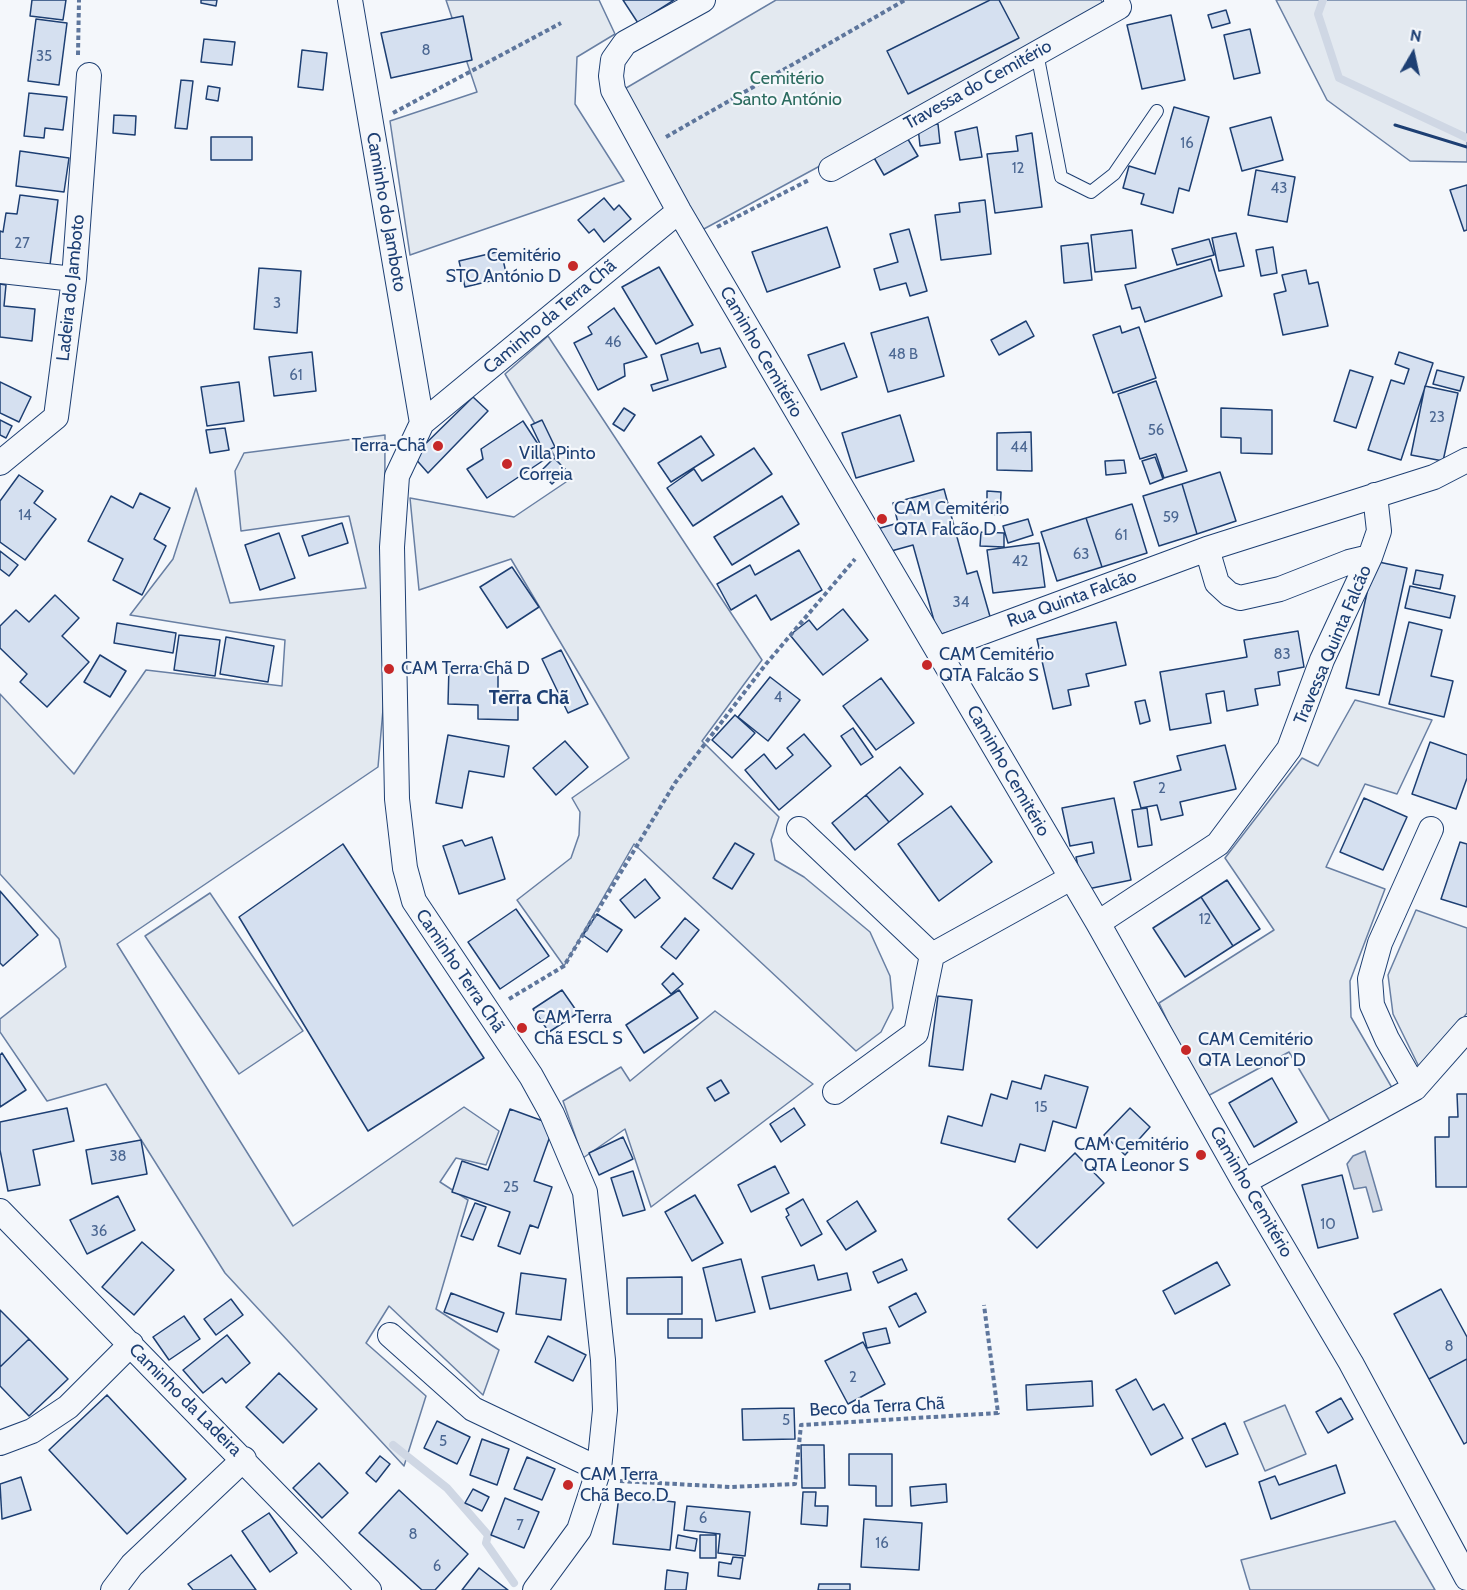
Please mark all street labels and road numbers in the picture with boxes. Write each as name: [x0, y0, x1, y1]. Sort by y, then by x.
street label: Travessa do Cemitério: [900, 35, 1056, 135]
street label: Caminho do Jamboto: [361, 131, 411, 293]
street label: Ladeira do Jamboto: [53, 214, 89, 362]
street label: Caminho da Terra Chã: [479, 255, 621, 379]
street label: Caminho Cemitério: [715, 283, 807, 421]
street label: Travessa Quinta Falcão: [1290, 562, 1376, 728]
street label: Rua Quinta Falcão: [1004, 566, 1140, 632]
street label: Caminho Cemitério: [962, 702, 1054, 840]
street label: Caminho Terra Chã: [411, 905, 509, 1037]
street label: Caminho Cemitério: [1205, 1123, 1297, 1261]
street label: Caminho da Ladeira: [124, 1339, 246, 1461]
street label: Beco da Terra Chã: [809, 1393, 945, 1421]

